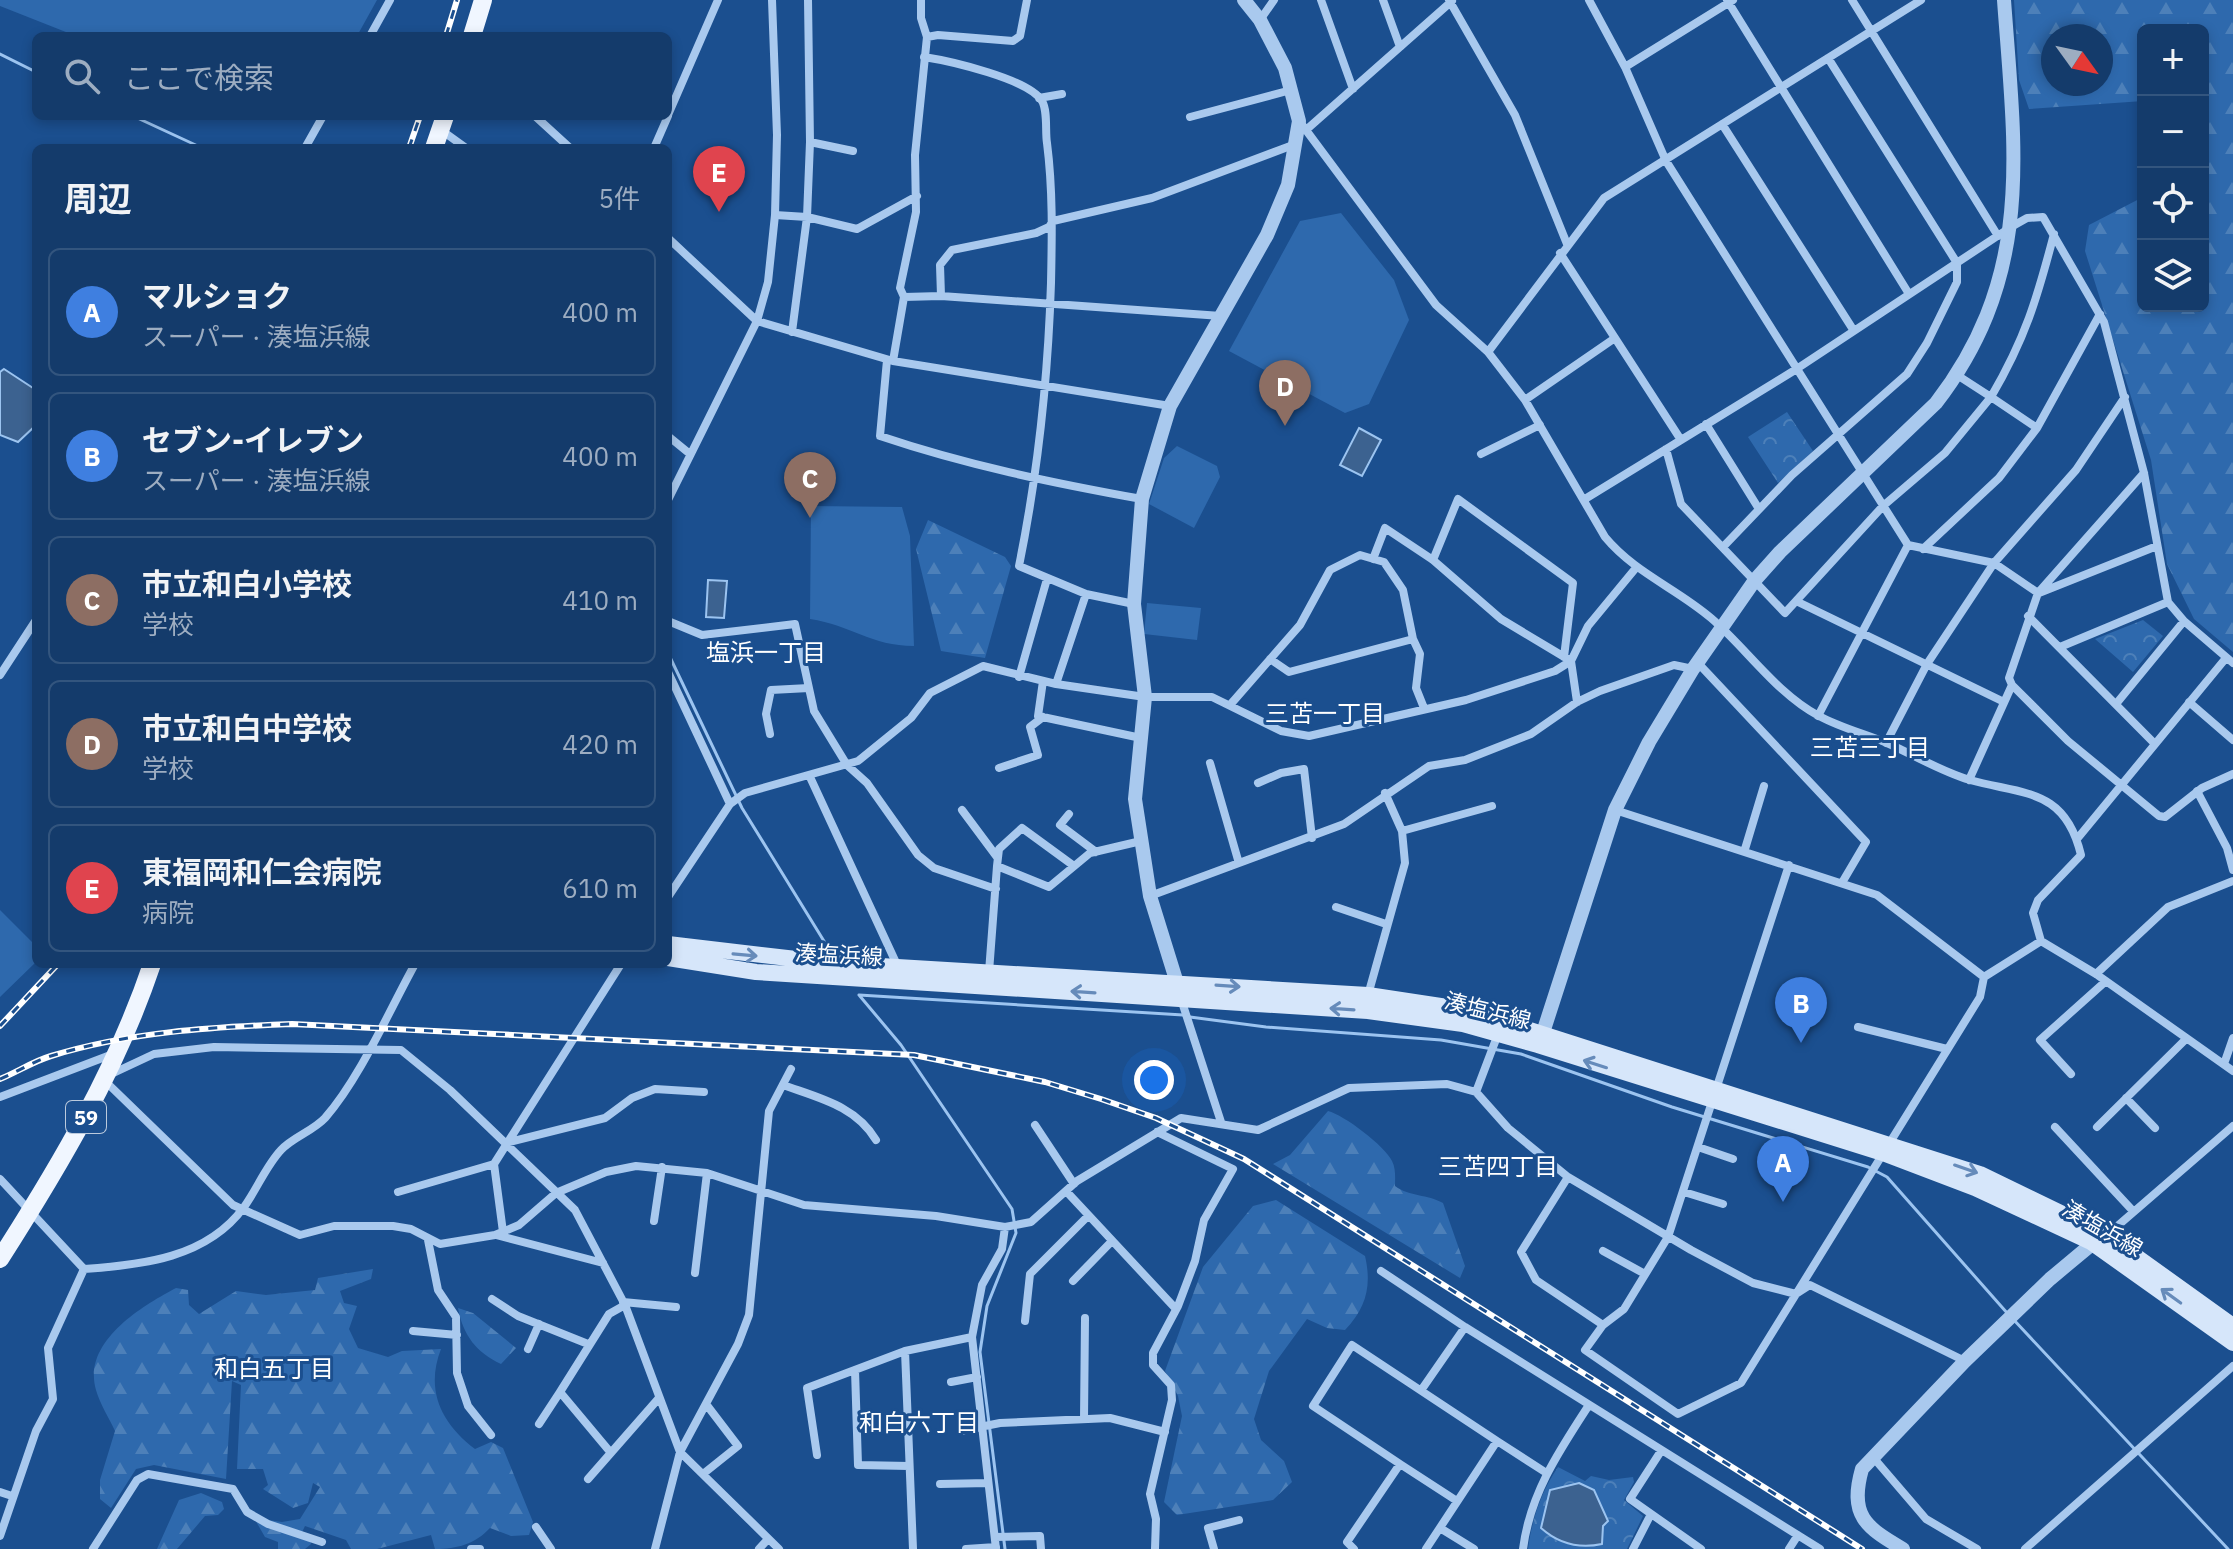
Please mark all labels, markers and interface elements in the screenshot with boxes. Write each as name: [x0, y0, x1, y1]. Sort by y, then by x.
north arrow: [2041, 24, 2113, 96]
map controls: [2137, 24, 2209, 312]
button: +: [2137, 24, 2209, 96]
search box: [32, 32, 672, 120]
icon: search: [60, 54, 104, 98]
text: ここで検索: [124, 58, 274, 97]
button: −: [2137, 96, 2209, 168]
pin: E: [693, 146, 745, 212]
button: locate: [2137, 168, 2209, 240]
text: 周辺: [64, 176, 132, 220]
text: 5件: [598, 181, 640, 215]
button: layers: [2137, 240, 2209, 312]
text: マルショク: [142, 276, 292, 315]
text: A: [83, 295, 101, 329]
text: 400 m: [562, 295, 638, 329]
text: スーパー · 湊塩浜線: [142, 319, 371, 353]
pin: D: [1259, 360, 1311, 426]
text: セブン-イレブン: [142, 420, 364, 459]
text: B: [83, 439, 101, 473]
text: 400 m: [562, 439, 638, 473]
pin: C: [784, 452, 836, 518]
text: スーパー · 湊塩浜線: [142, 463, 371, 497]
text: 市立和白小学校: [142, 564, 352, 603]
text: C: [84, 583, 100, 617]
text: 410 m: [562, 583, 638, 617]
text: 学校: [142, 607, 194, 641]
district label: 塩浜一丁目: [706, 636, 826, 668]
district label: 三苫一丁目: [1265, 697, 1385, 729]
text: 市立和白中学校: [142, 708, 352, 747]
text: D: [83, 727, 101, 761]
text: 420 m: [562, 727, 638, 761]
district label: 三苫三丁目: [1810, 731, 1930, 763]
text: 学校: [142, 751, 194, 785]
text: 東福岡和仁会病院: [142, 852, 382, 891]
text: E: [84, 871, 100, 905]
text: 610 m: [562, 871, 638, 905]
text: 病院: [142, 895, 194, 929]
street label: 湊塩浜線: [794, 937, 884, 971]
one-way arrow: [731, 948, 758, 963]
pin: B: [1775, 977, 1827, 1043]
one-way arrow: [1214, 979, 1241, 994]
one-way arrow: [1070, 984, 1097, 999]
street label: 湊塩浜線: [1442, 985, 1534, 1035]
one-way arrow: [1329, 1001, 1356, 1016]
one-way arrow: [1583, 1056, 1609, 1071]
your location: [1134, 1060, 1174, 1100]
road number: 59: [66, 1101, 106, 1133]
pin: A: [1757, 1136, 1809, 1202]
district label: 三苫四丁目: [1438, 1150, 1558, 1182]
one-way arrow: [1953, 1162, 1978, 1177]
street label: 湊塩浜線: [2058, 1193, 2148, 1263]
one-way arrow: [2161, 1288, 2182, 1305]
district label: 和白五丁目: [214, 1352, 334, 1384]
district label: 和白六丁目: [859, 1406, 979, 1438]

